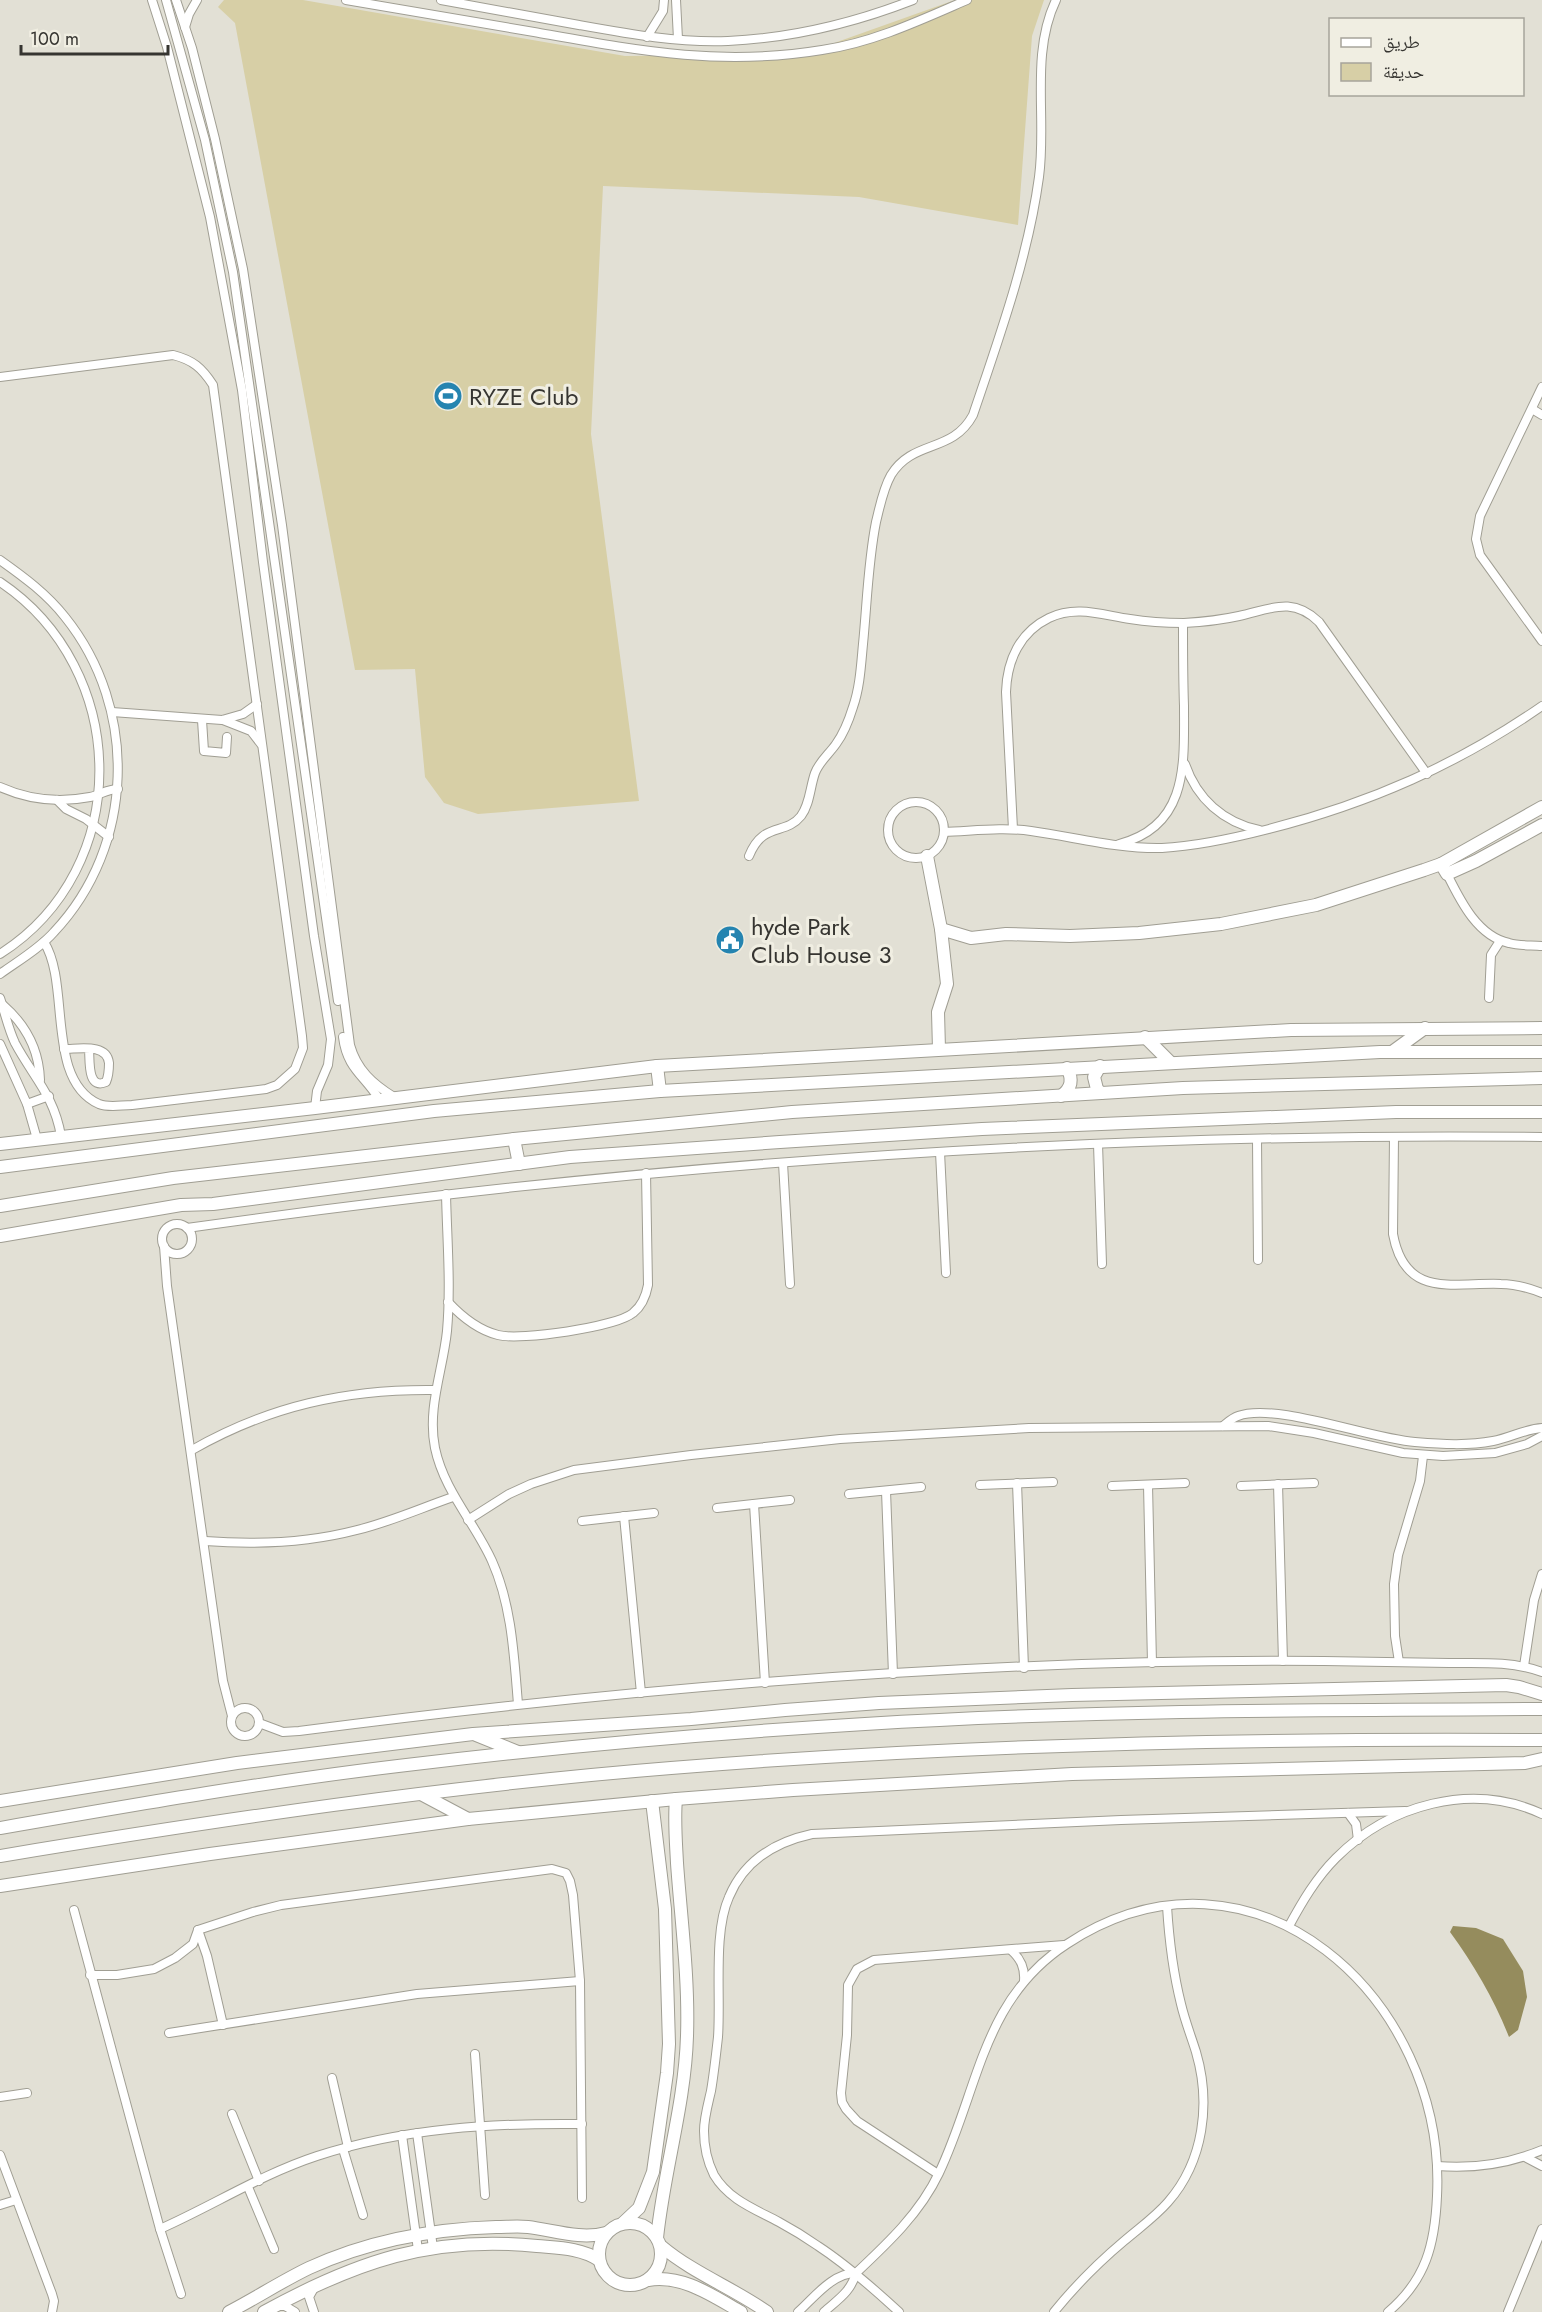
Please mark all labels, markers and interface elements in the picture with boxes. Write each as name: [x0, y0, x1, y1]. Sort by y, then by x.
scale bar: [21, 18, 168, 56]
legend: [1329, 18, 1524, 96]
text: 100 m: [30, 26, 79, 52]
text: طريق: [1383, 29, 1420, 55]
text: حديقة: [1383, 59, 1424, 85]
place label: RYZE Club: [469, 379, 578, 414]
sports icon: RYZE Club: [432, 380, 464, 412]
place label: hyde Park Club House 3: [751, 909, 892, 972]
public building icon: hyde Park Club House 3: [714, 924, 746, 956]

